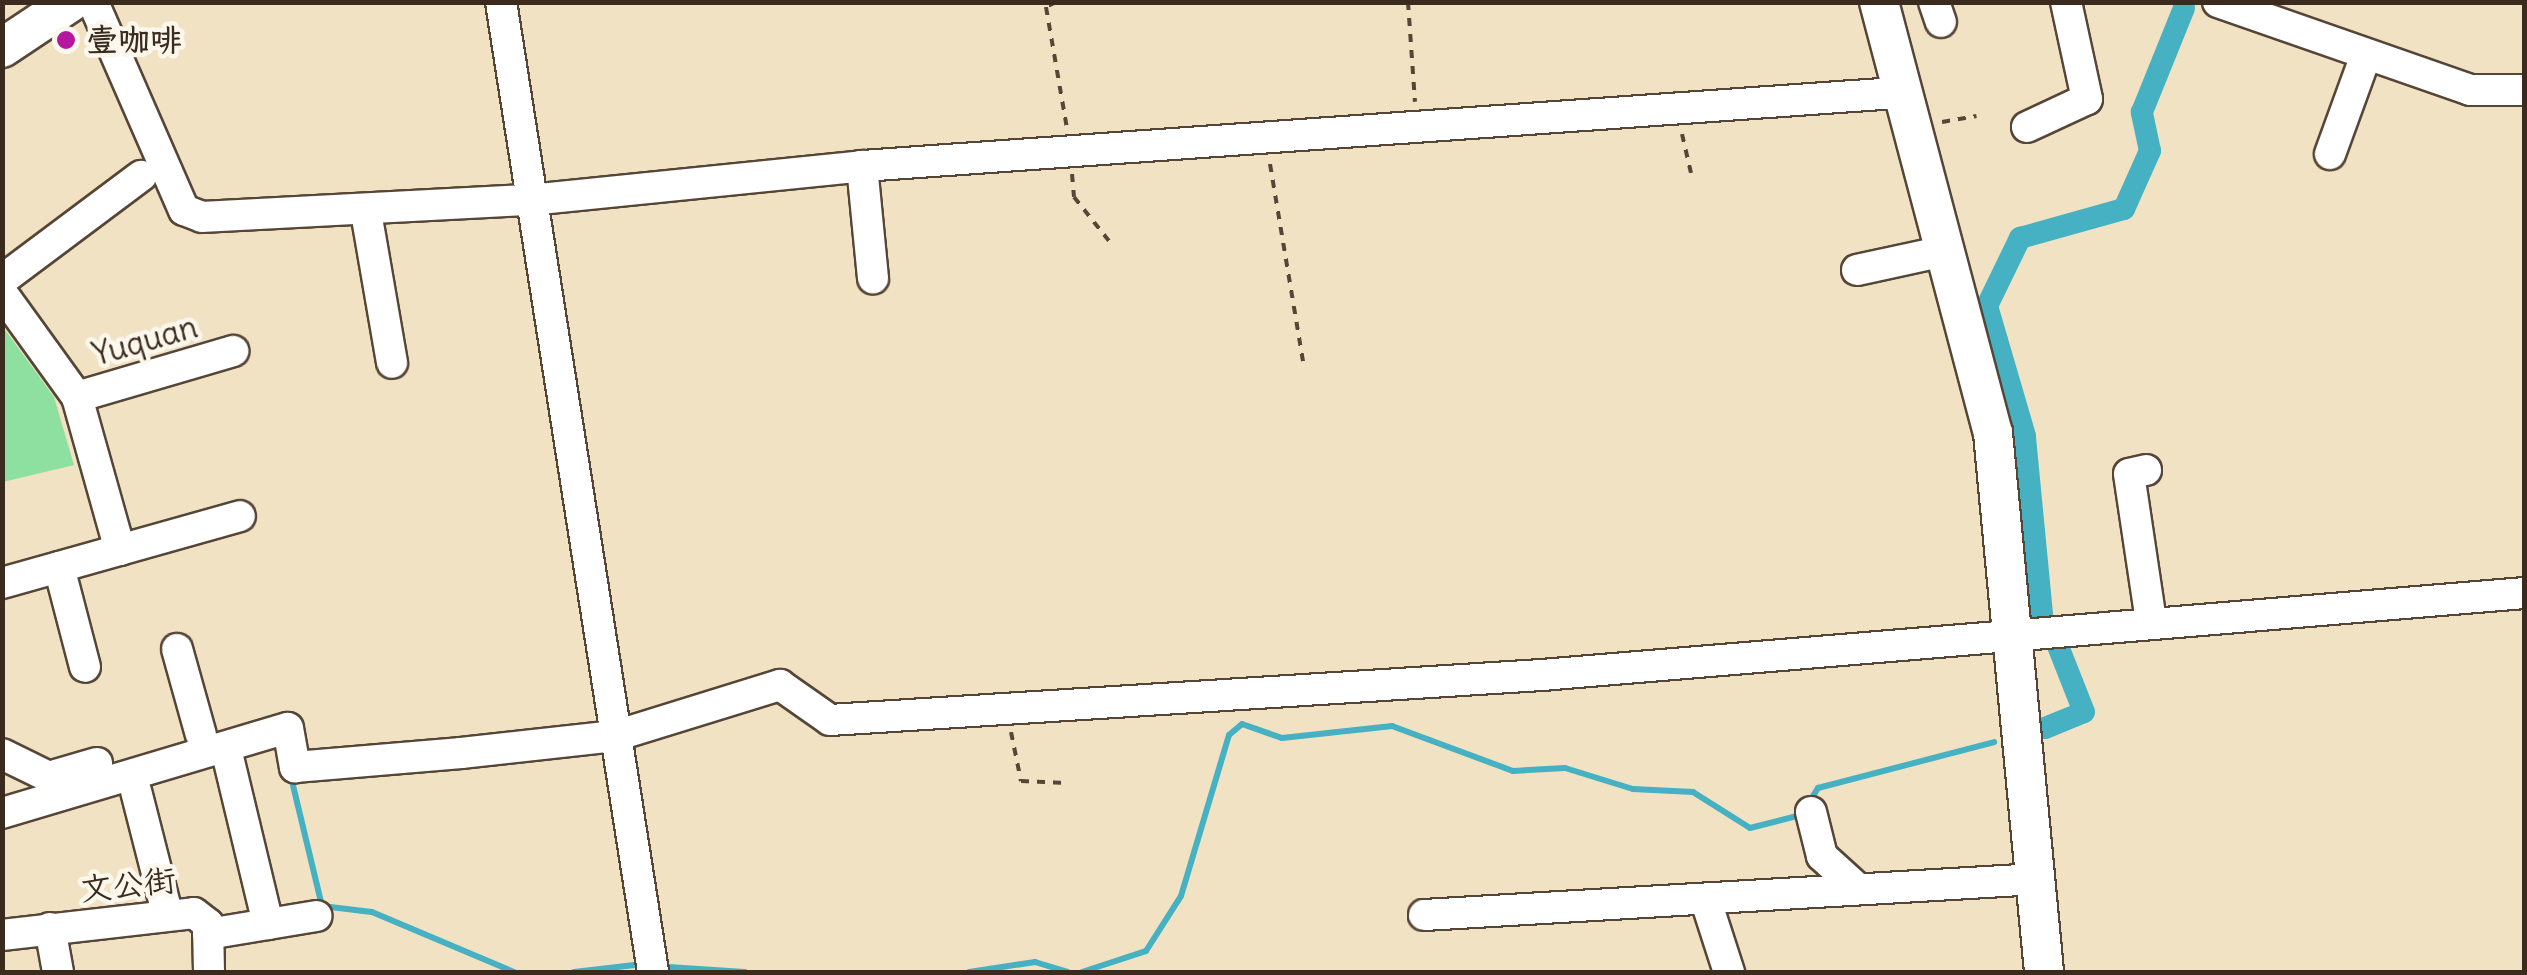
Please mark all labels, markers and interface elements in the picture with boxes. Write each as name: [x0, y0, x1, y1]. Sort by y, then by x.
place label: 壹咖啡: [86, 21, 182, 59]
marker: 壹咖啡: [55, 29, 77, 51]
street label: Yuquan: [88, 308, 202, 374]
street label: 文公街: [78, 861, 178, 909]

